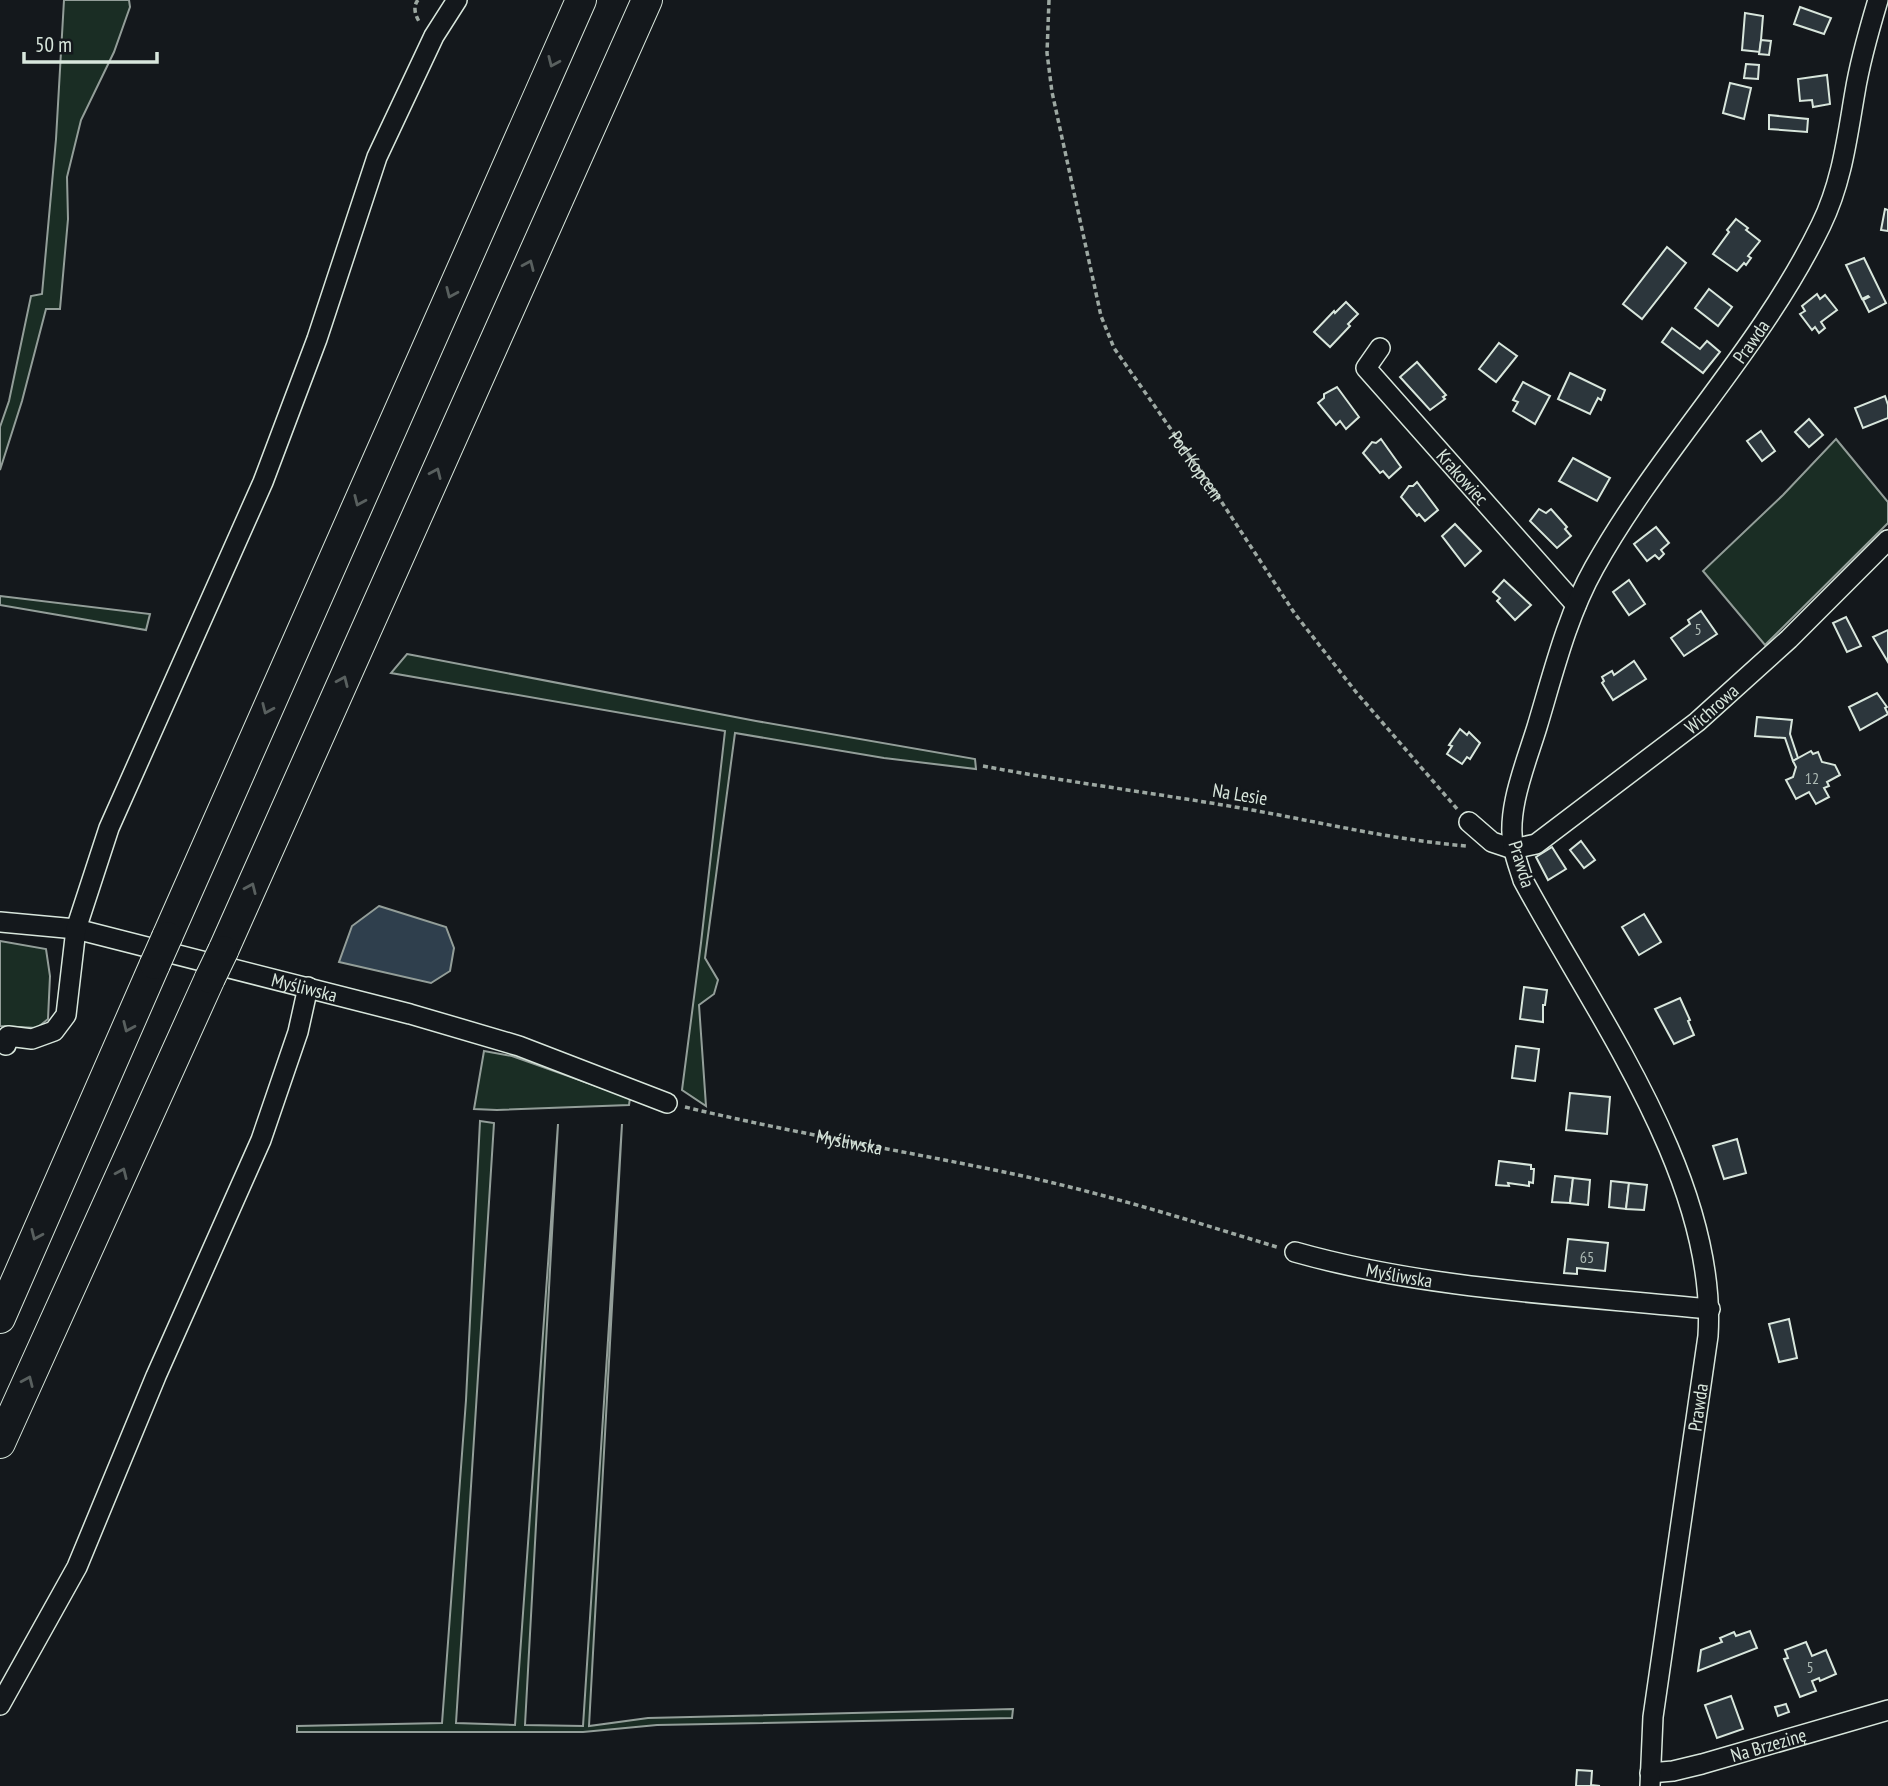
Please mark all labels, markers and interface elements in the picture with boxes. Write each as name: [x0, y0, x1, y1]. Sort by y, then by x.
scale bar: [24, 21, 158, 65]
text: 50 m: [35, 31, 72, 58]
one-way arrow: [547, 55, 561, 67]
one-way arrow: [521, 260, 535, 272]
one-way arrow: [445, 285, 459, 298]
street label: Prawda: [1727, 315, 1775, 368]
street label: Pod Kopcem: [1164, 426, 1229, 506]
street label: Krakowiec: [1431, 444, 1494, 510]
one-way arrow: [428, 468, 442, 480]
one-way arrow: [353, 493, 367, 506]
house number: 5: [1694, 619, 1702, 639]
one-way arrow: [335, 676, 349, 688]
street label: Wichrowa: [1680, 679, 1743, 739]
one-way arrow: [261, 702, 275, 714]
house number: 12: [1805, 768, 1819, 788]
street label: Na Lesie: [1211, 778, 1269, 810]
street label: Prawda: [1504, 838, 1540, 890]
one-way arrow: [243, 883, 257, 896]
street label: Myśliwska: [269, 967, 340, 1007]
one-way arrow: [122, 1020, 136, 1032]
street label: Myśliwska: [814, 1124, 884, 1160]
one-way arrow: [114, 1168, 128, 1180]
one-way arrow: [30, 1228, 44, 1240]
house number: 65: [1580, 1247, 1594, 1267]
street label: Myśliwska: [1364, 1257, 1434, 1293]
one-way arrow: [20, 1375, 34, 1388]
street label: Prawda: [1682, 1382, 1713, 1433]
house number: 5: [1806, 1657, 1814, 1677]
street label: Na Brzezinę: [1728, 1722, 1809, 1767]

